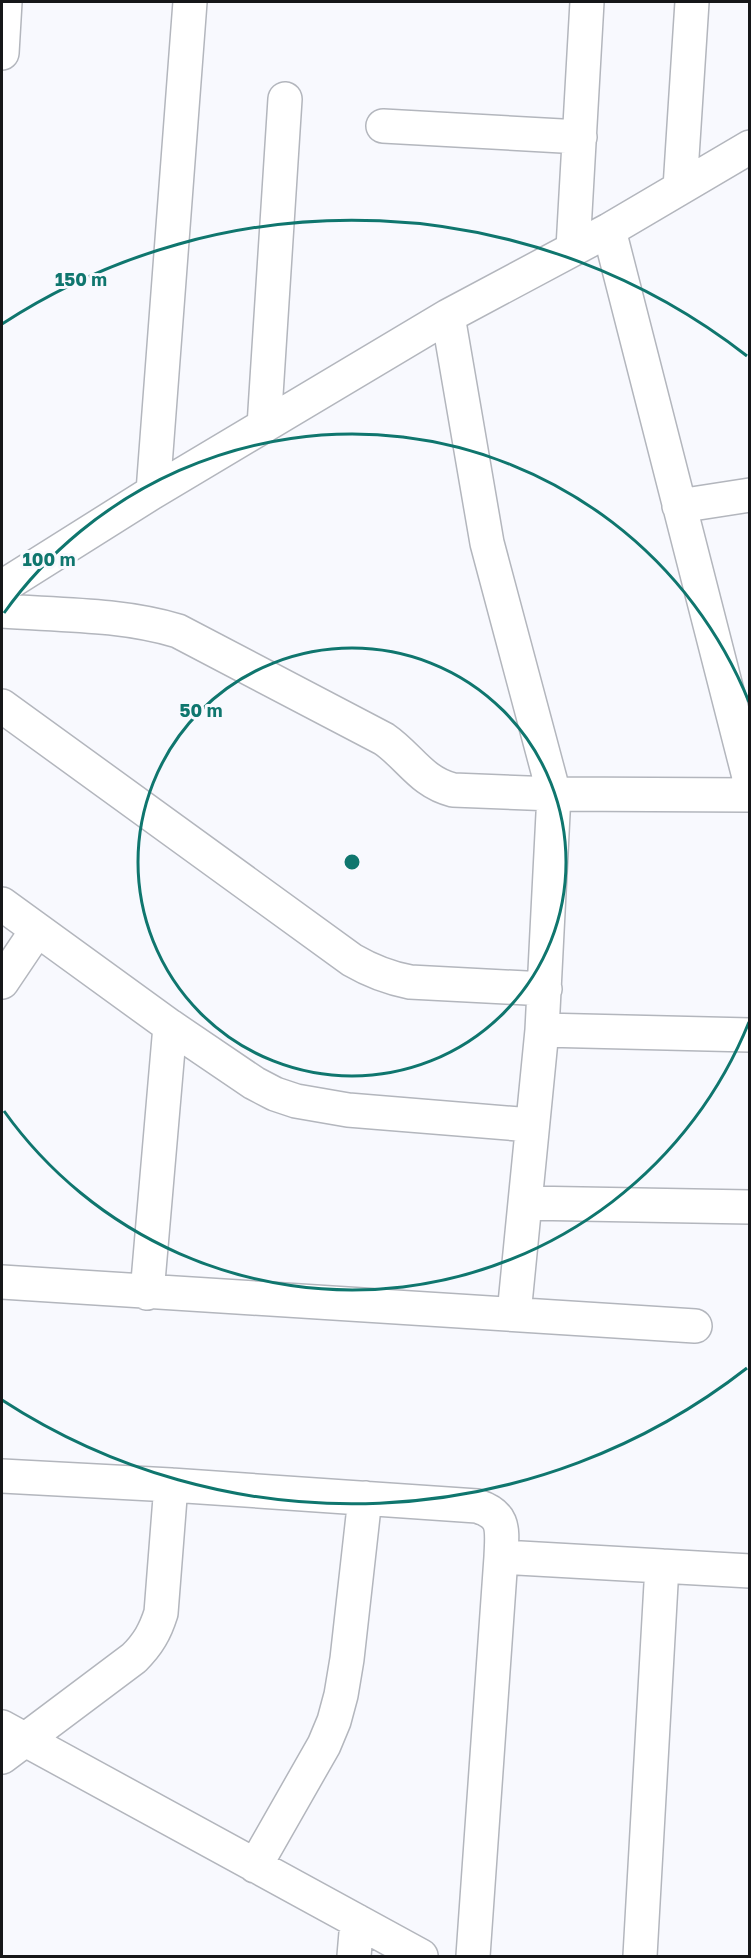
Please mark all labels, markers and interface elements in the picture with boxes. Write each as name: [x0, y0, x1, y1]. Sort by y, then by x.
text: 150 m: [55, 268, 107, 290]
text: 100 m: [23, 548, 75, 570]
text: 50 m: [180, 699, 222, 721]
centre of rings: [342, 852, 362, 872]

